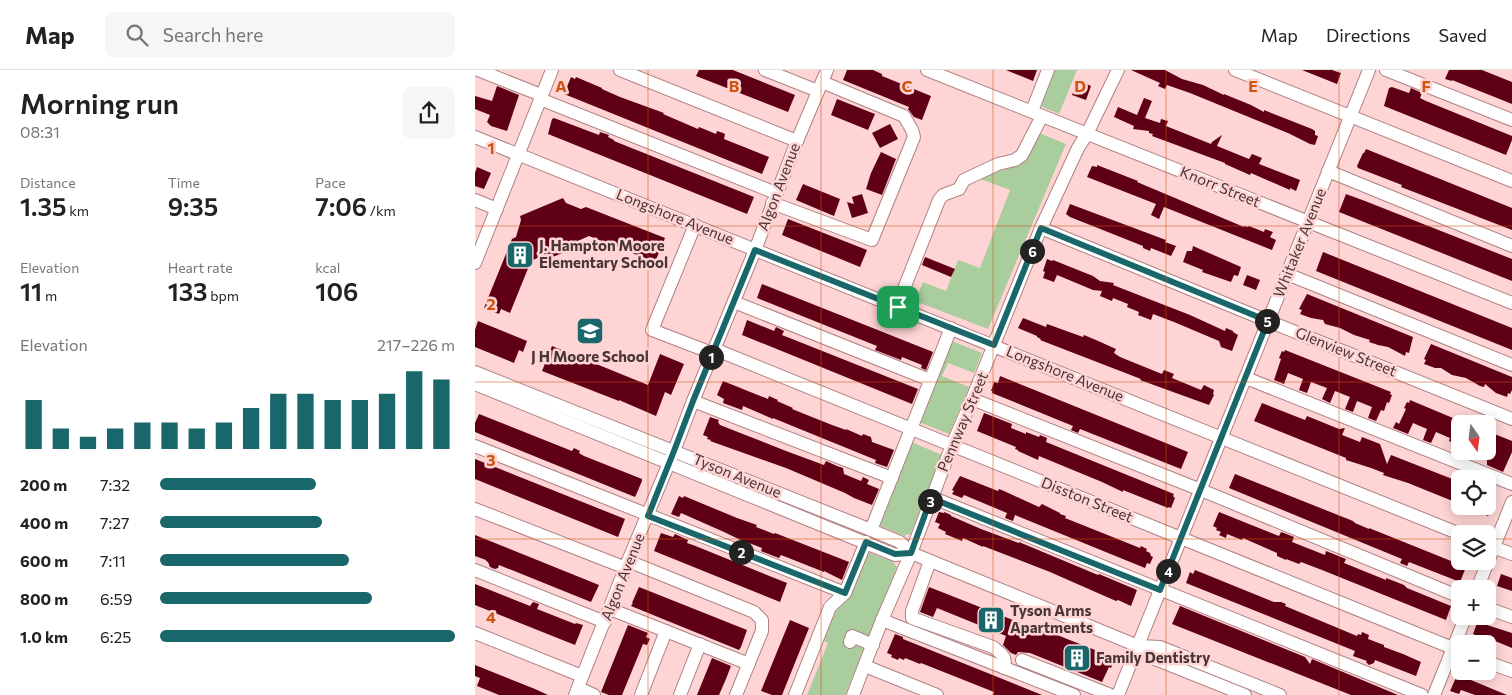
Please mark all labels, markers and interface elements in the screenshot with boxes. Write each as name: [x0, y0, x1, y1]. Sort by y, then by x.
search box: [105, 12, 455, 57]
text: Map: [25, 20, 75, 49]
icon: search: [123, 21, 151, 49]
text: Search here: [163, 23, 263, 46]
text: Map: [1261, 24, 1298, 46]
text: Directions: [1326, 24, 1410, 46]
text: Saved: [1438, 24, 1487, 46]
text: A: [555, 76, 567, 95]
text: B: [729, 76, 740, 95]
text: C: [902, 76, 913, 95]
text: D: [1074, 76, 1086, 95]
text: E: [1248, 76, 1258, 95]
text: F: [1421, 76, 1431, 95]
text: Morning run: [20, 86, 179, 120]
button: share: [403, 87, 455, 139]
text: 08:31: [20, 122, 60, 141]
text: 1: [487, 138, 495, 157]
street label: Algon Avenue: [753, 140, 803, 233]
street label: Knorr Street: [1178, 162, 1263, 210]
text: Distance: [20, 174, 76, 191]
text: Time: [168, 174, 200, 191]
text: Pace: [315, 174, 346, 191]
street label: Longshore Avenue: [614, 184, 737, 248]
street label: Whitaker Avenue: [1269, 185, 1329, 300]
text: 1.35: [20, 191, 66, 221]
text: 9:35: [168, 191, 218, 221]
text: 7:06: [315, 191, 367, 221]
text: km: [66, 202, 89, 219]
text: /km: [367, 202, 396, 219]
place label: J. Hampton Moore Elementary School: [539, 236, 668, 271]
pin: 6: [1019, 238, 1045, 264]
building icon: J. Hampton Moore Elementary School: [505, 240, 535, 270]
text: 6: [1028, 243, 1037, 260]
text: Elevation: [20, 259, 79, 276]
text: Heart rate: [168, 259, 233, 276]
text: kcal: [315, 259, 340, 276]
text: 11: [20, 276, 42, 306]
text: 133: [168, 276, 208, 306]
text: 106: [315, 276, 358, 306]
pin: [877, 286, 919, 328]
text: m: [42, 287, 57, 304]
text: bpm: [208, 287, 239, 304]
icon: arrive: [884, 293, 912, 321]
text: 2: [486, 294, 496, 313]
pin: 5: [1255, 308, 1279, 334]
text: 5: [1263, 313, 1272, 330]
school or university icon: J H Moore School: [575, 316, 605, 346]
street label: Glenview Street: [1293, 323, 1400, 380]
text: Elevation: [20, 335, 88, 354]
text: 217–226 m: [377, 335, 455, 354]
street label: Longshore Avenue: [1004, 341, 1127, 405]
pin: 1: [699, 344, 723, 370]
place label: J H Moore School: [531, 347, 649, 365]
text: 1: [708, 349, 715, 366]
street label: Pennway Street: [933, 369, 991, 474]
north arrow: [1451, 415, 1496, 460]
map controls: [1451, 415, 1496, 680]
street label: Tyson Avenue: [691, 449, 784, 501]
text: 3: [486, 450, 496, 469]
button: locate: [1451, 470, 1496, 515]
street label: Disston Street: [1039, 472, 1136, 526]
text: 200 m: [20, 475, 67, 494]
text: 7:32: [100, 475, 130, 494]
pin: 3: [917, 488, 943, 514]
text: 3: [926, 493, 935, 510]
text: 400 m: [20, 513, 68, 532]
text: 7:27: [100, 513, 130, 532]
button: layers: [1451, 525, 1496, 570]
street label: Algon Avenue: [596, 530, 648, 623]
pin: 2: [729, 540, 753, 564]
text: 2: [738, 544, 745, 561]
text: 600 m: [20, 551, 68, 570]
text: 7:11: [100, 551, 126, 570]
pin: 4: [1155, 558, 1181, 584]
text: 4: [1164, 563, 1173, 580]
button: +: [1451, 580, 1496, 625]
text: 800 m: [20, 589, 68, 608]
text: 6:59: [100, 589, 132, 608]
place label: Tyson Arms Apartments: [1010, 601, 1093, 636]
building icon: Tyson Arms Apartments: [976, 605, 1006, 635]
text: 4: [486, 607, 496, 626]
text: 1.0 km: [20, 627, 68, 646]
text: 6:25: [100, 627, 132, 646]
button: −: [1451, 635, 1496, 680]
building icon: Family Dentistry: [1062, 643, 1092, 673]
place label: Family Dentistry: [1096, 648, 1211, 666]

